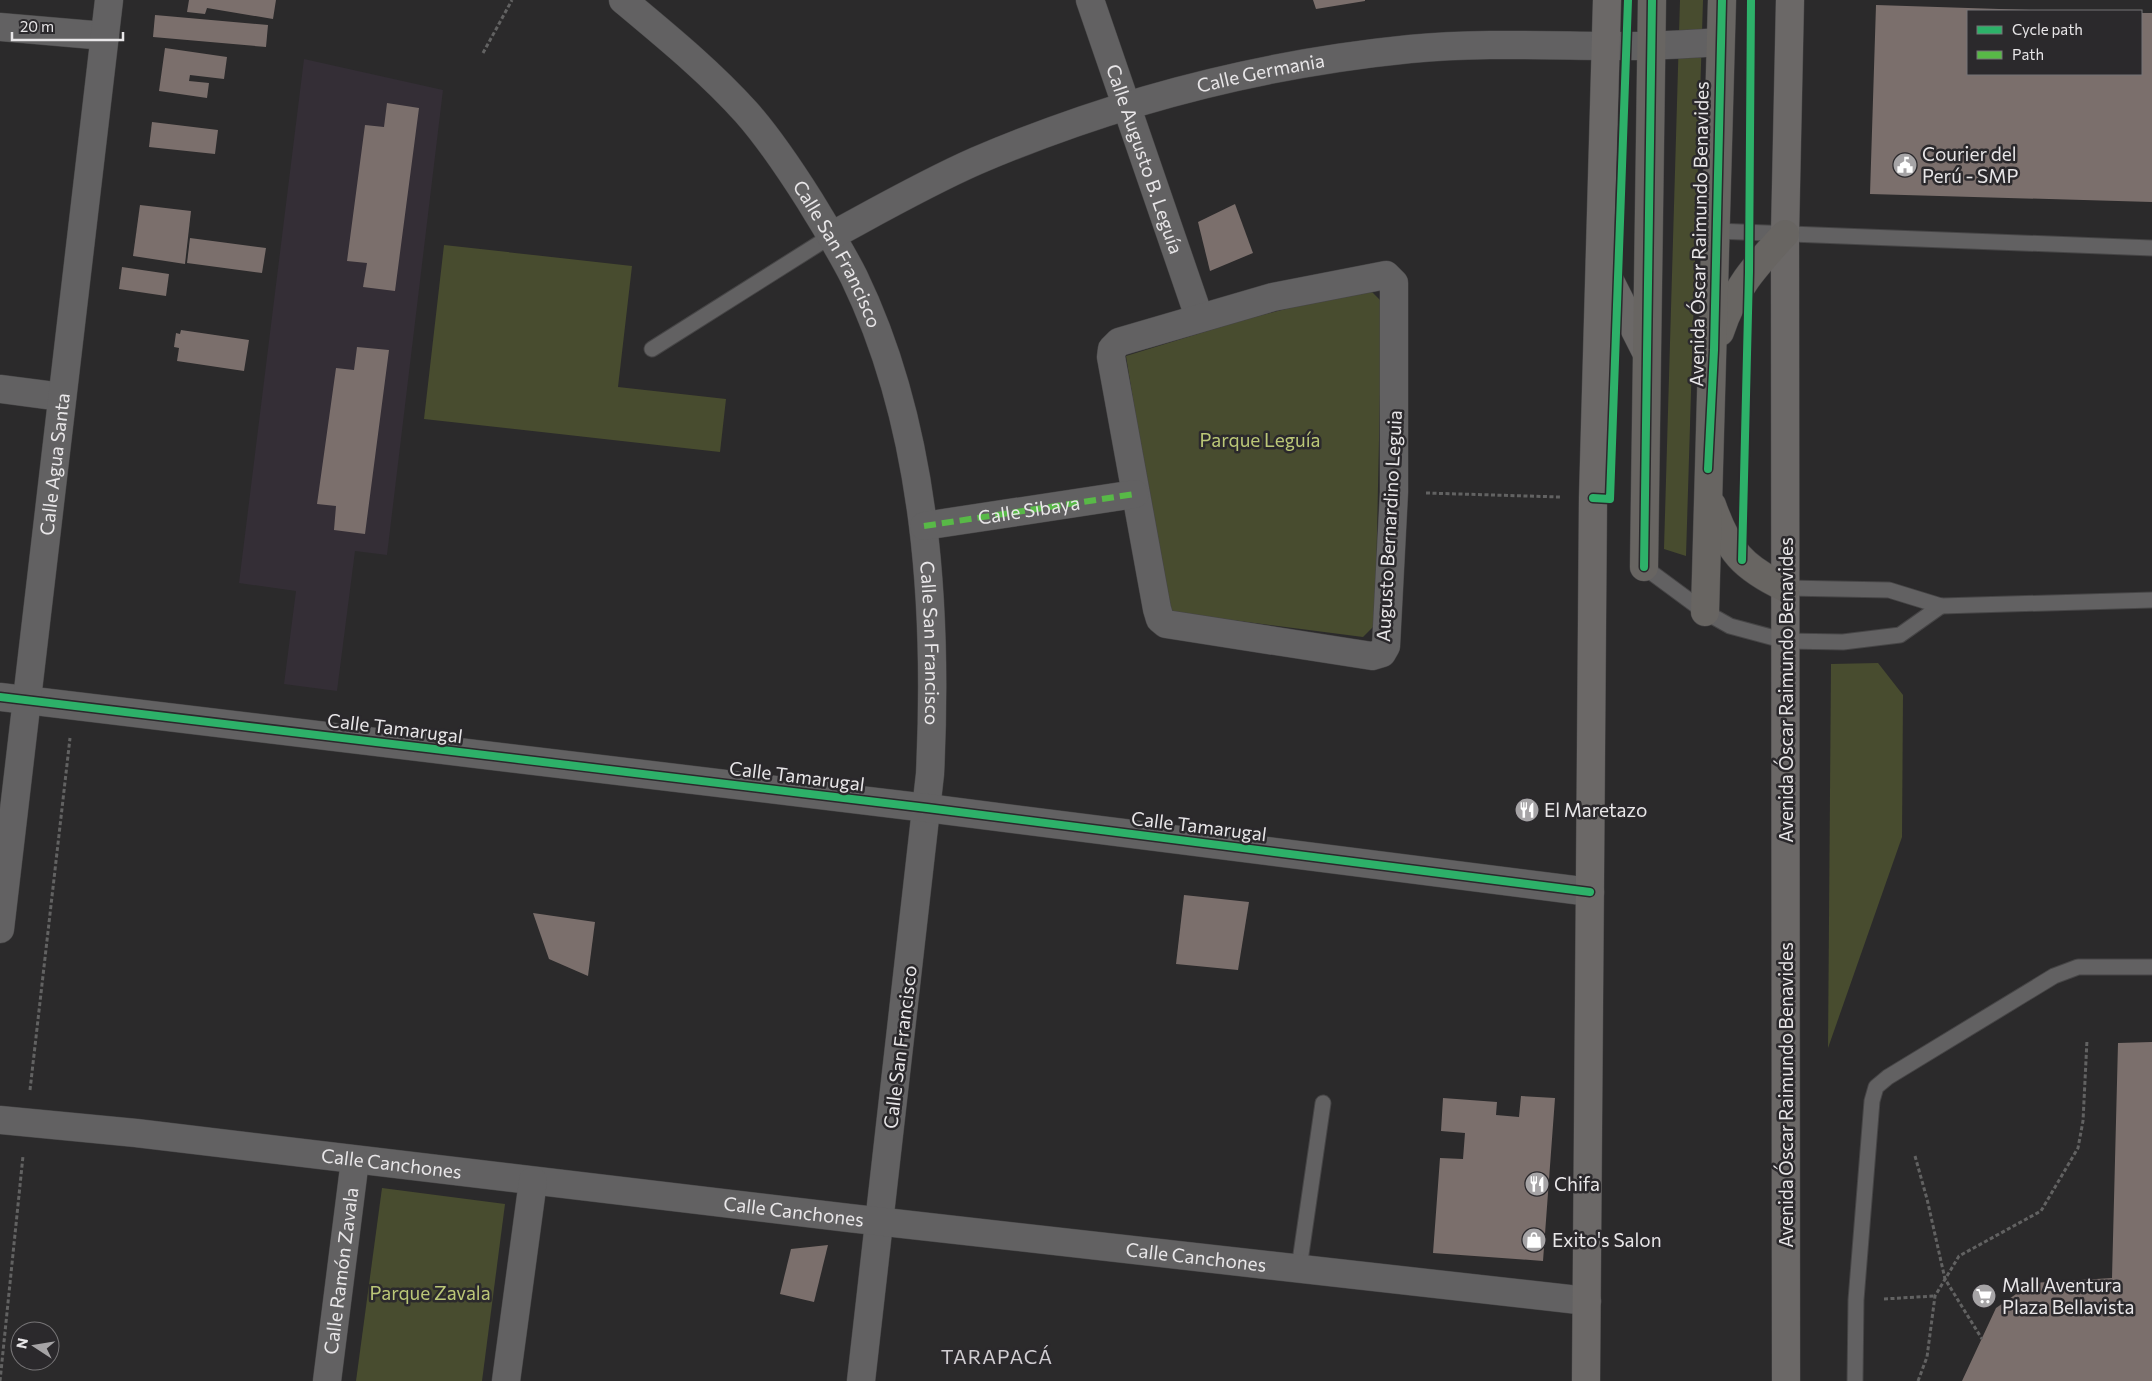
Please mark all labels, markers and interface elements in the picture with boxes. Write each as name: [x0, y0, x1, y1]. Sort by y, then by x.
scale bar: [12, 10, 124, 42]
legend: [1967, 10, 2142, 75]
text: 20 m: [20, 17, 54, 35]
text: Cycle path: [2012, 20, 2083, 38]
text: Path: [2012, 45, 2044, 63]
street label: Calle Germania: [1194, 48, 1326, 97]
street label: Calle Augusto B. Leguía: [1102, 61, 1188, 257]
street label: Avenida Óscar Raimundo Benavides: [1683, 81, 1713, 387]
place label: Courier del Perú - SMP: [1922, 142, 2018, 187]
public building icon: Courier del Perú - SMP: [1892, 152, 1918, 178]
street label: Calle San Francisco: [789, 176, 887, 331]
street label: Calle Agua Santa: [34, 392, 74, 537]
street label: Augusto Bernardino Leguia: [1371, 410, 1406, 642]
park label: Parque Leguía: [1199, 428, 1321, 451]
street label: Calle Sibaya: [976, 491, 1081, 529]
street label: Avenida Óscar Raimundo Benavides: [1773, 537, 1797, 843]
street label: Calle San Francisco: [916, 560, 944, 726]
street label: Calle Tamarugal: [326, 708, 464, 747]
street label: Calle Tamarugal: [728, 756, 866, 795]
restaurant icon: El Maretazo: [1514, 797, 1540, 823]
place label: El Maretazo: [1544, 798, 1647, 821]
street label: Calle Tamarugal: [1130, 806, 1268, 845]
street label: Avenida Óscar Raimundo Benavides: [1773, 942, 1797, 1248]
street label: Calle San Francisco: [878, 964, 921, 1130]
street label: Calle Canchones: [320, 1143, 463, 1183]
restaurant icon: Chifa: [1524, 1171, 1550, 1197]
place label: Chifa: [1554, 1172, 1600, 1195]
street label: Calle Ramón Zavala: [318, 1186, 362, 1356]
street label: Calle Canchones: [722, 1191, 865, 1231]
shop icon: Exito's Salon: [1521, 1227, 1547, 1253]
place label: Exito's Salon: [1552, 1228, 1662, 1251]
street label: Calle Canchones: [1125, 1237, 1268, 1276]
place label: Mall Aventura Plaza Bellavista: [2002, 1273, 2134, 1318]
park label: Parque Zavala: [369, 1281, 491, 1304]
supermarket icon: Mall Aventura Plaza Bellavista: [1971, 1283, 1997, 1309]
north arrow: [10, 1321, 60, 1371]
text: N: [12, 1336, 31, 1350]
district label: TARAPACÁ: [941, 1344, 1053, 1368]

